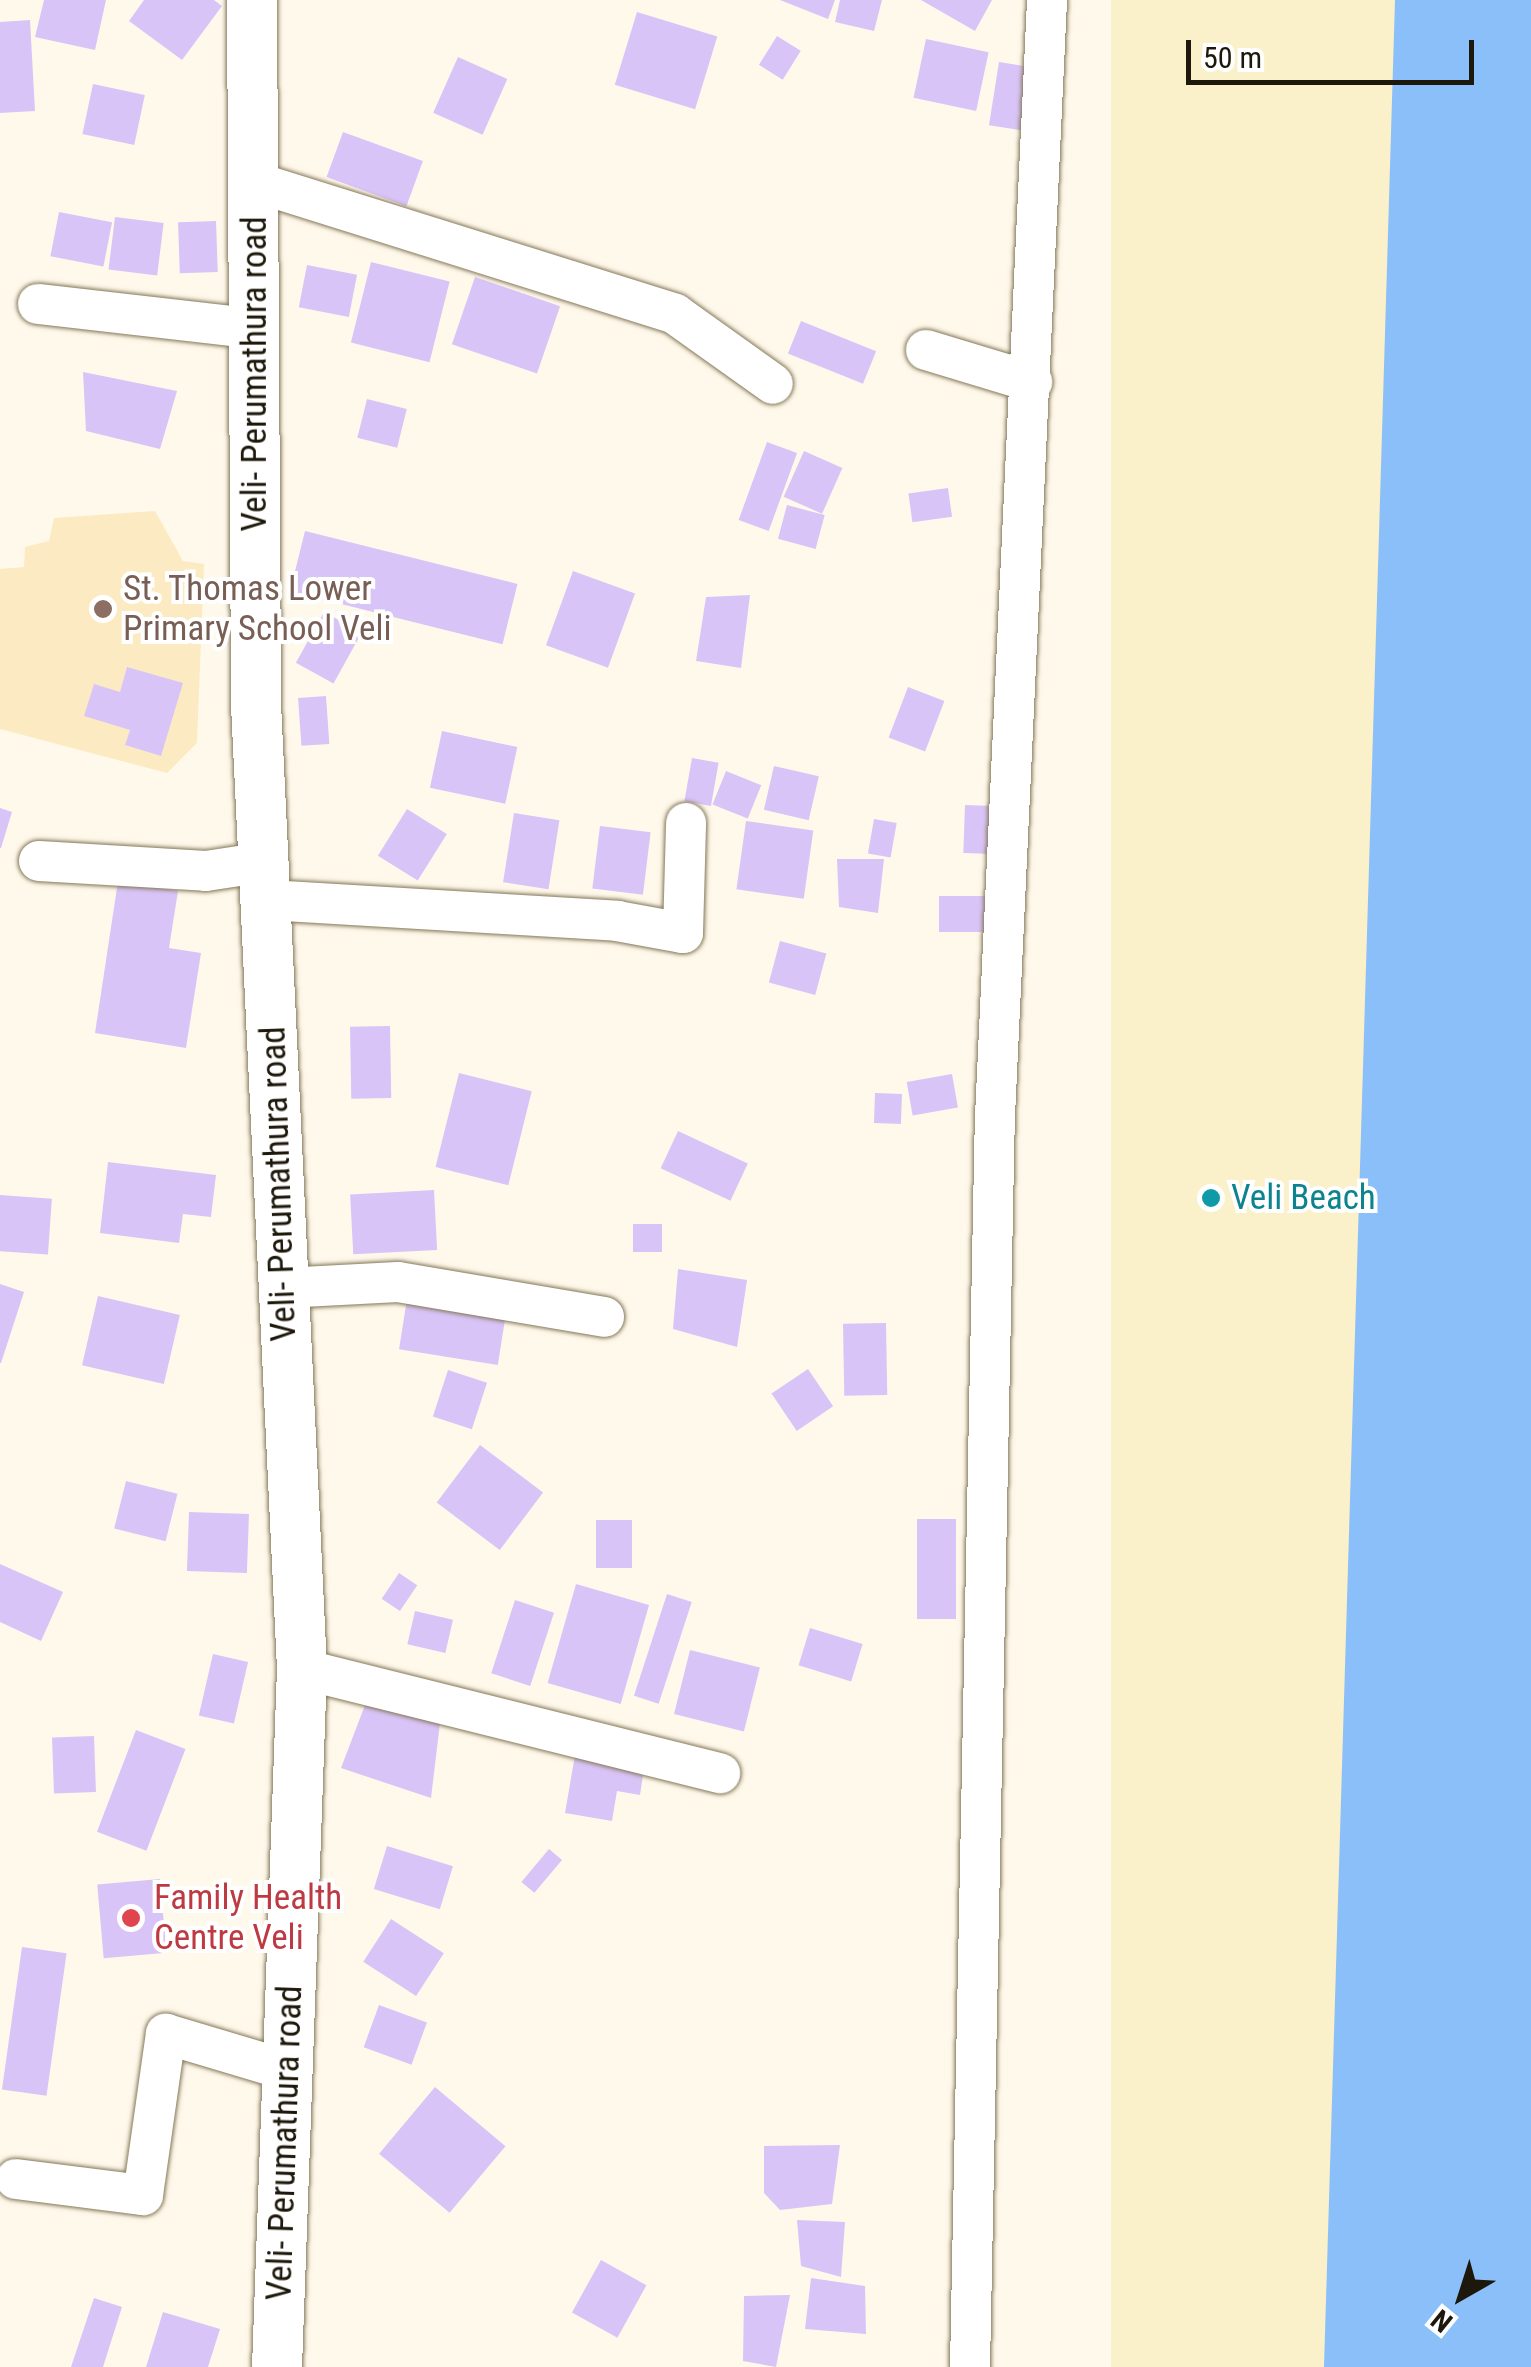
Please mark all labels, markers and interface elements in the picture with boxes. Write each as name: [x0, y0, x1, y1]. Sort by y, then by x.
scale bar: [1191, 20, 1478, 82]
text: 50 m: [1203, 40, 1262, 75]
street label: Veli- Perumathura road: [234, 216, 276, 532]
place label: St. Thomas Lower Primary School Veli: [123, 568, 392, 650]
marker: St. Thomas Lower Primary School Veli: [92, 598, 114, 620]
street label: Veli- Perumathura road: [253, 1026, 305, 1342]
place label: Veli Beach: [1231, 1177, 1376, 1219]
marker: Veli Beach: [1200, 1187, 1222, 1209]
place label: Family Health Centre Veli: [154, 1877, 342, 1959]
marker: Family Health Centre Veli: [118, 1905, 144, 1931]
street label: Veli- Perumathura road: [259, 1985, 311, 2301]
north arrow: [1411, 2247, 1511, 2347]
text: N: [1425, 2302, 1459, 2339]

